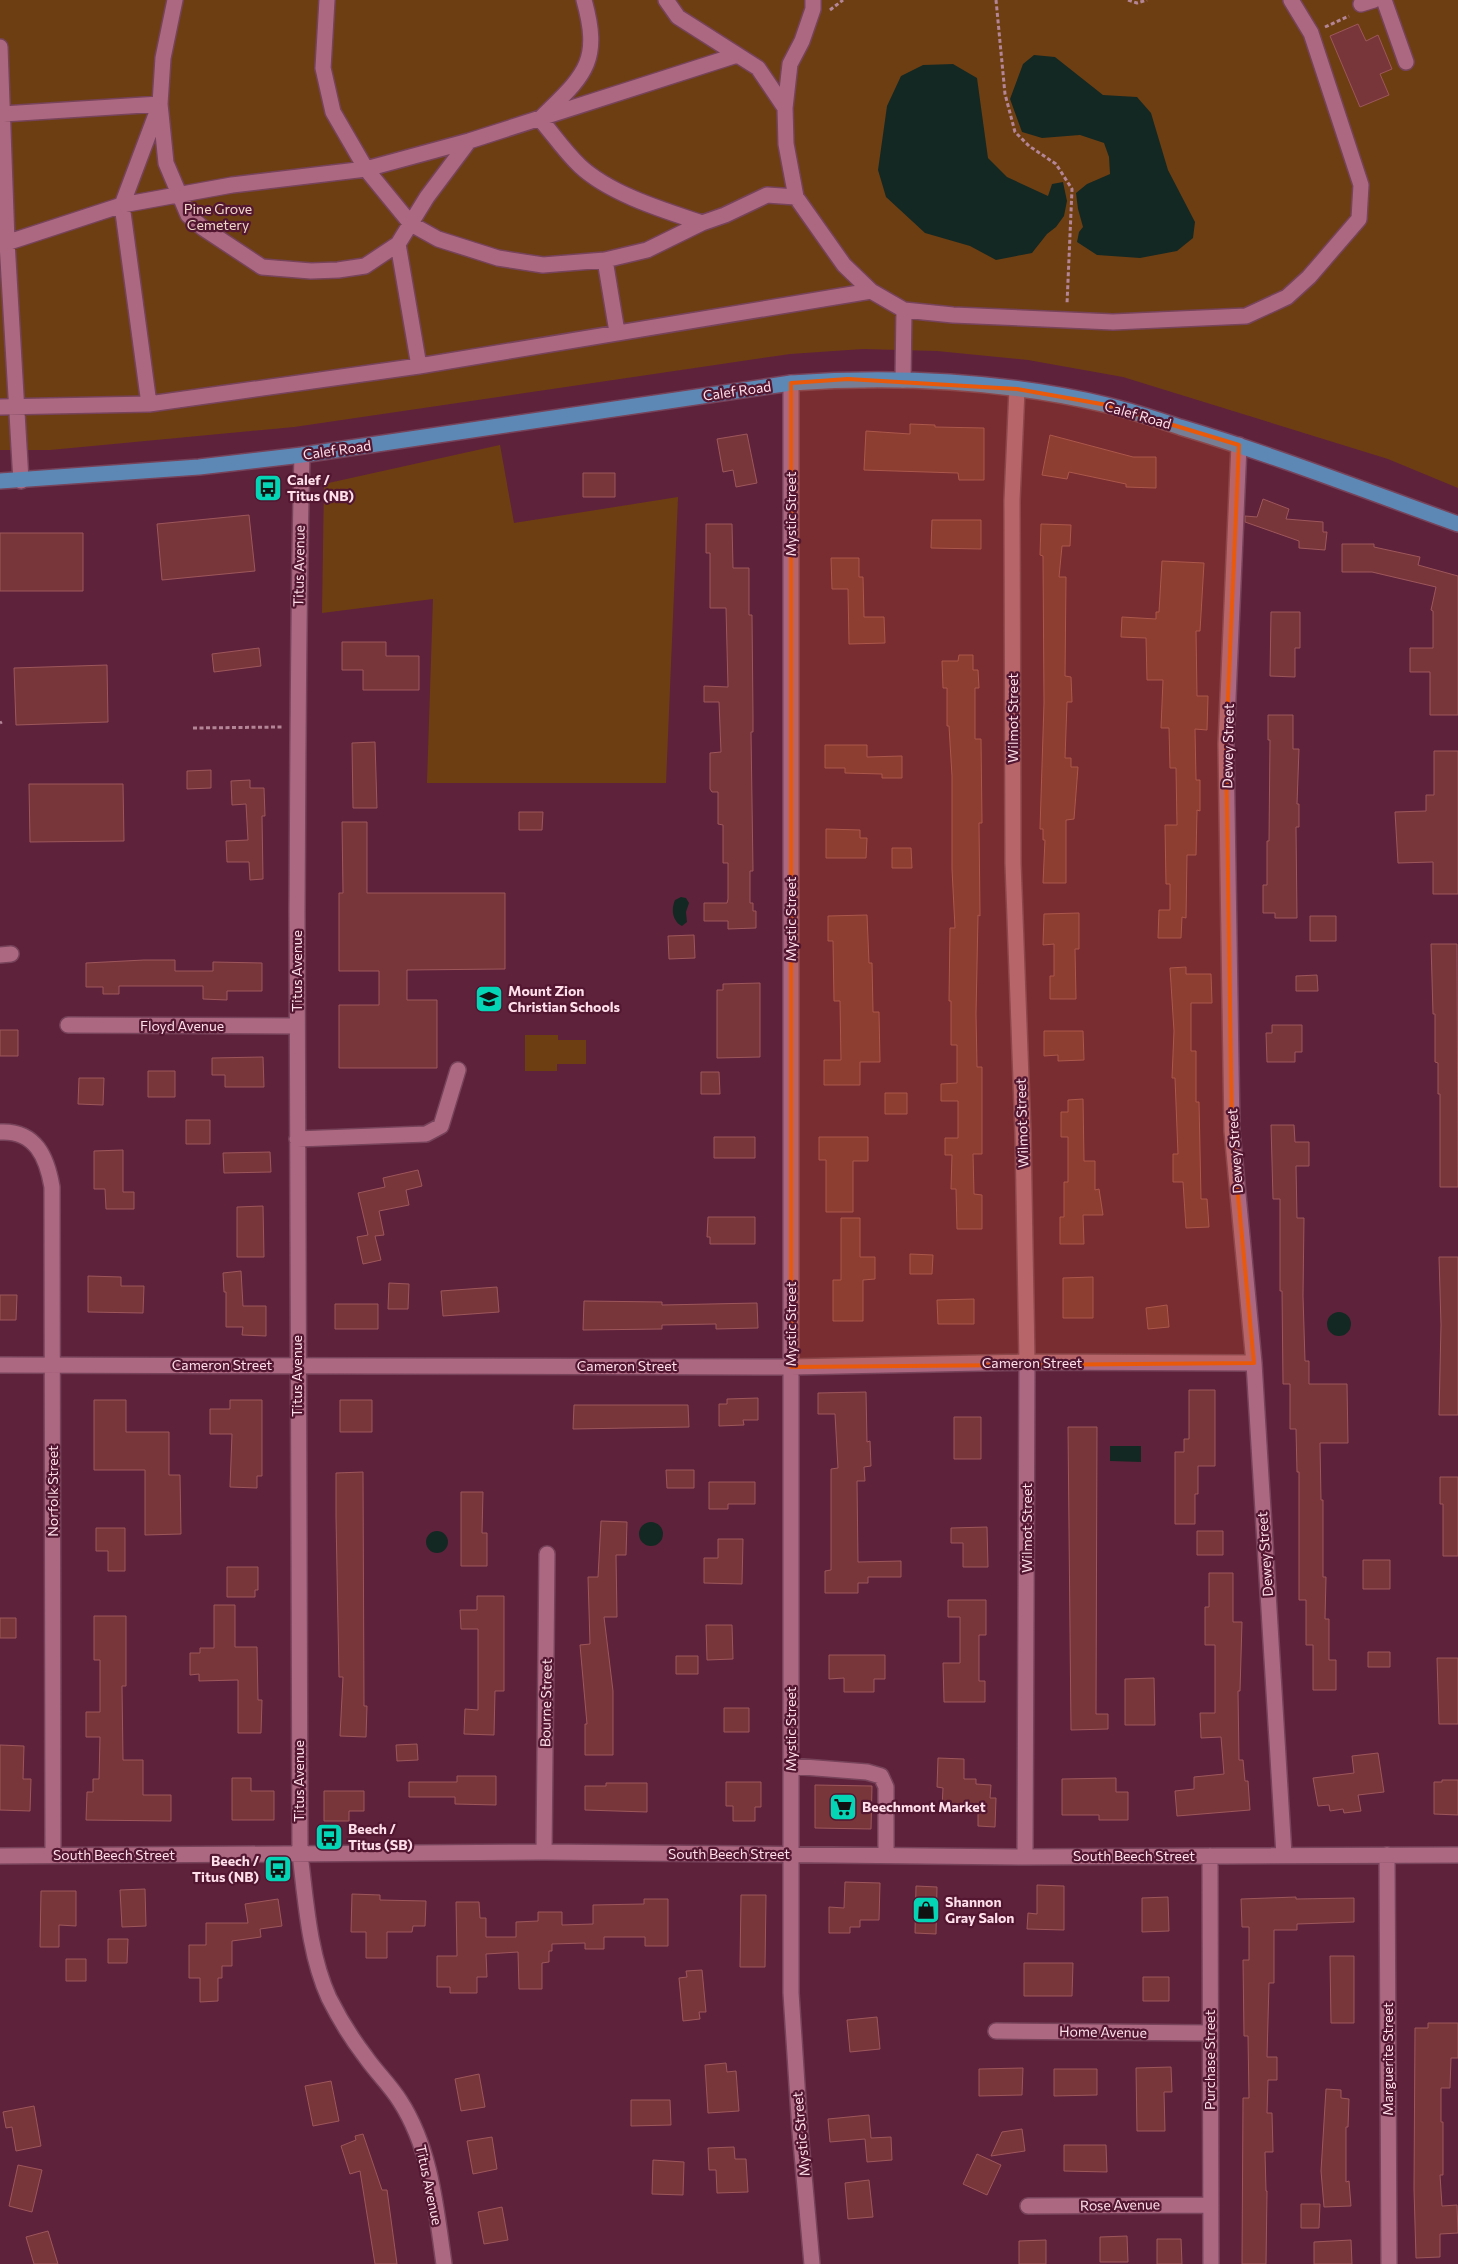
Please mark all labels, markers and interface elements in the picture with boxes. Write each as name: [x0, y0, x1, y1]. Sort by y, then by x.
park label: Pine Grove Cemetery: [184, 200, 252, 233]
street label: Calef Road: [702, 377, 772, 404]
street label: Calef Road: [1103, 397, 1173, 432]
street label: Calef Road: [302, 436, 372, 463]
place label: Calef / Titus (NB): [287, 471, 354, 504]
street label: Mystic Street: [782, 471, 799, 556]
bus stop icon: Calef / Titus (NB): [253, 473, 283, 503]
street label: Titus Avenue: [289, 525, 308, 607]
street label: Wilmot Street: [1004, 673, 1021, 763]
street label: Dewey Street: [1218, 703, 1237, 789]
street label: Mystic Street: [782, 876, 799, 961]
street label: Titus Avenue: [288, 930, 305, 1012]
place label: Mount Zion Christian Schools: [508, 982, 621, 1015]
school or university icon: Mount Zion Christian Schools: [474, 984, 504, 1014]
street label: Floyd Avenue: [140, 1017, 224, 1034]
street label: Wilmot Street: [1011, 1078, 1032, 1168]
street label: Dewey Street: [1223, 1108, 1246, 1194]
street label: Mystic Street: [782, 1281, 799, 1366]
street label: Titus Avenue: [288, 1335, 305, 1417]
street label: Cameron Street: [982, 1354, 1083, 1371]
street label: Cameron Street: [172, 1356, 273, 1373]
street label: Cameron Street: [577, 1357, 678, 1374]
street label: Norfolk Street: [44, 1445, 61, 1537]
street label: Wilmot Street: [1018, 1483, 1035, 1573]
street label: Dewey Street: [1253, 1511, 1276, 1597]
street label: Bourne Street: [536, 1658, 555, 1747]
street label: Mystic Street: [782, 1686, 799, 1771]
street label: Titus Avenue: [290, 1740, 307, 1822]
supermarket icon: Beechmont Market: [828, 1792, 858, 1822]
place label: Beechmont Market: [862, 1798, 986, 1815]
place label: Beech / Titus (SB): [348, 1820, 413, 1853]
bus stop icon: Beech / Titus (SB): [314, 1822, 344, 1852]
street label: South Beech Street: [668, 1845, 790, 1862]
street label: South Beech Street: [53, 1846, 175, 1863]
street label: South Beech Street: [1073, 1847, 1195, 1864]
place label: Beech / Titus (NB): [192, 1852, 260, 1885]
bus stop icon: Beech / Titus (NB): [263, 1854, 293, 1884]
place label: Shannon Gray Salon: [945, 1893, 1014, 1926]
shop icon: Shannon Gray Salon: [911, 1895, 941, 1925]
street label: Marguerite Street: [1379, 2002, 1396, 2116]
street label: Purchase Street: [1201, 2010, 1218, 2110]
street label: Home Avenue: [1059, 2022, 1147, 2041]
street label: Mystic Street: [788, 2091, 813, 2177]
street label: Titus Avenue: [413, 2143, 446, 2227]
street label: Rose Avenue: [1080, 2195, 1160, 2214]

